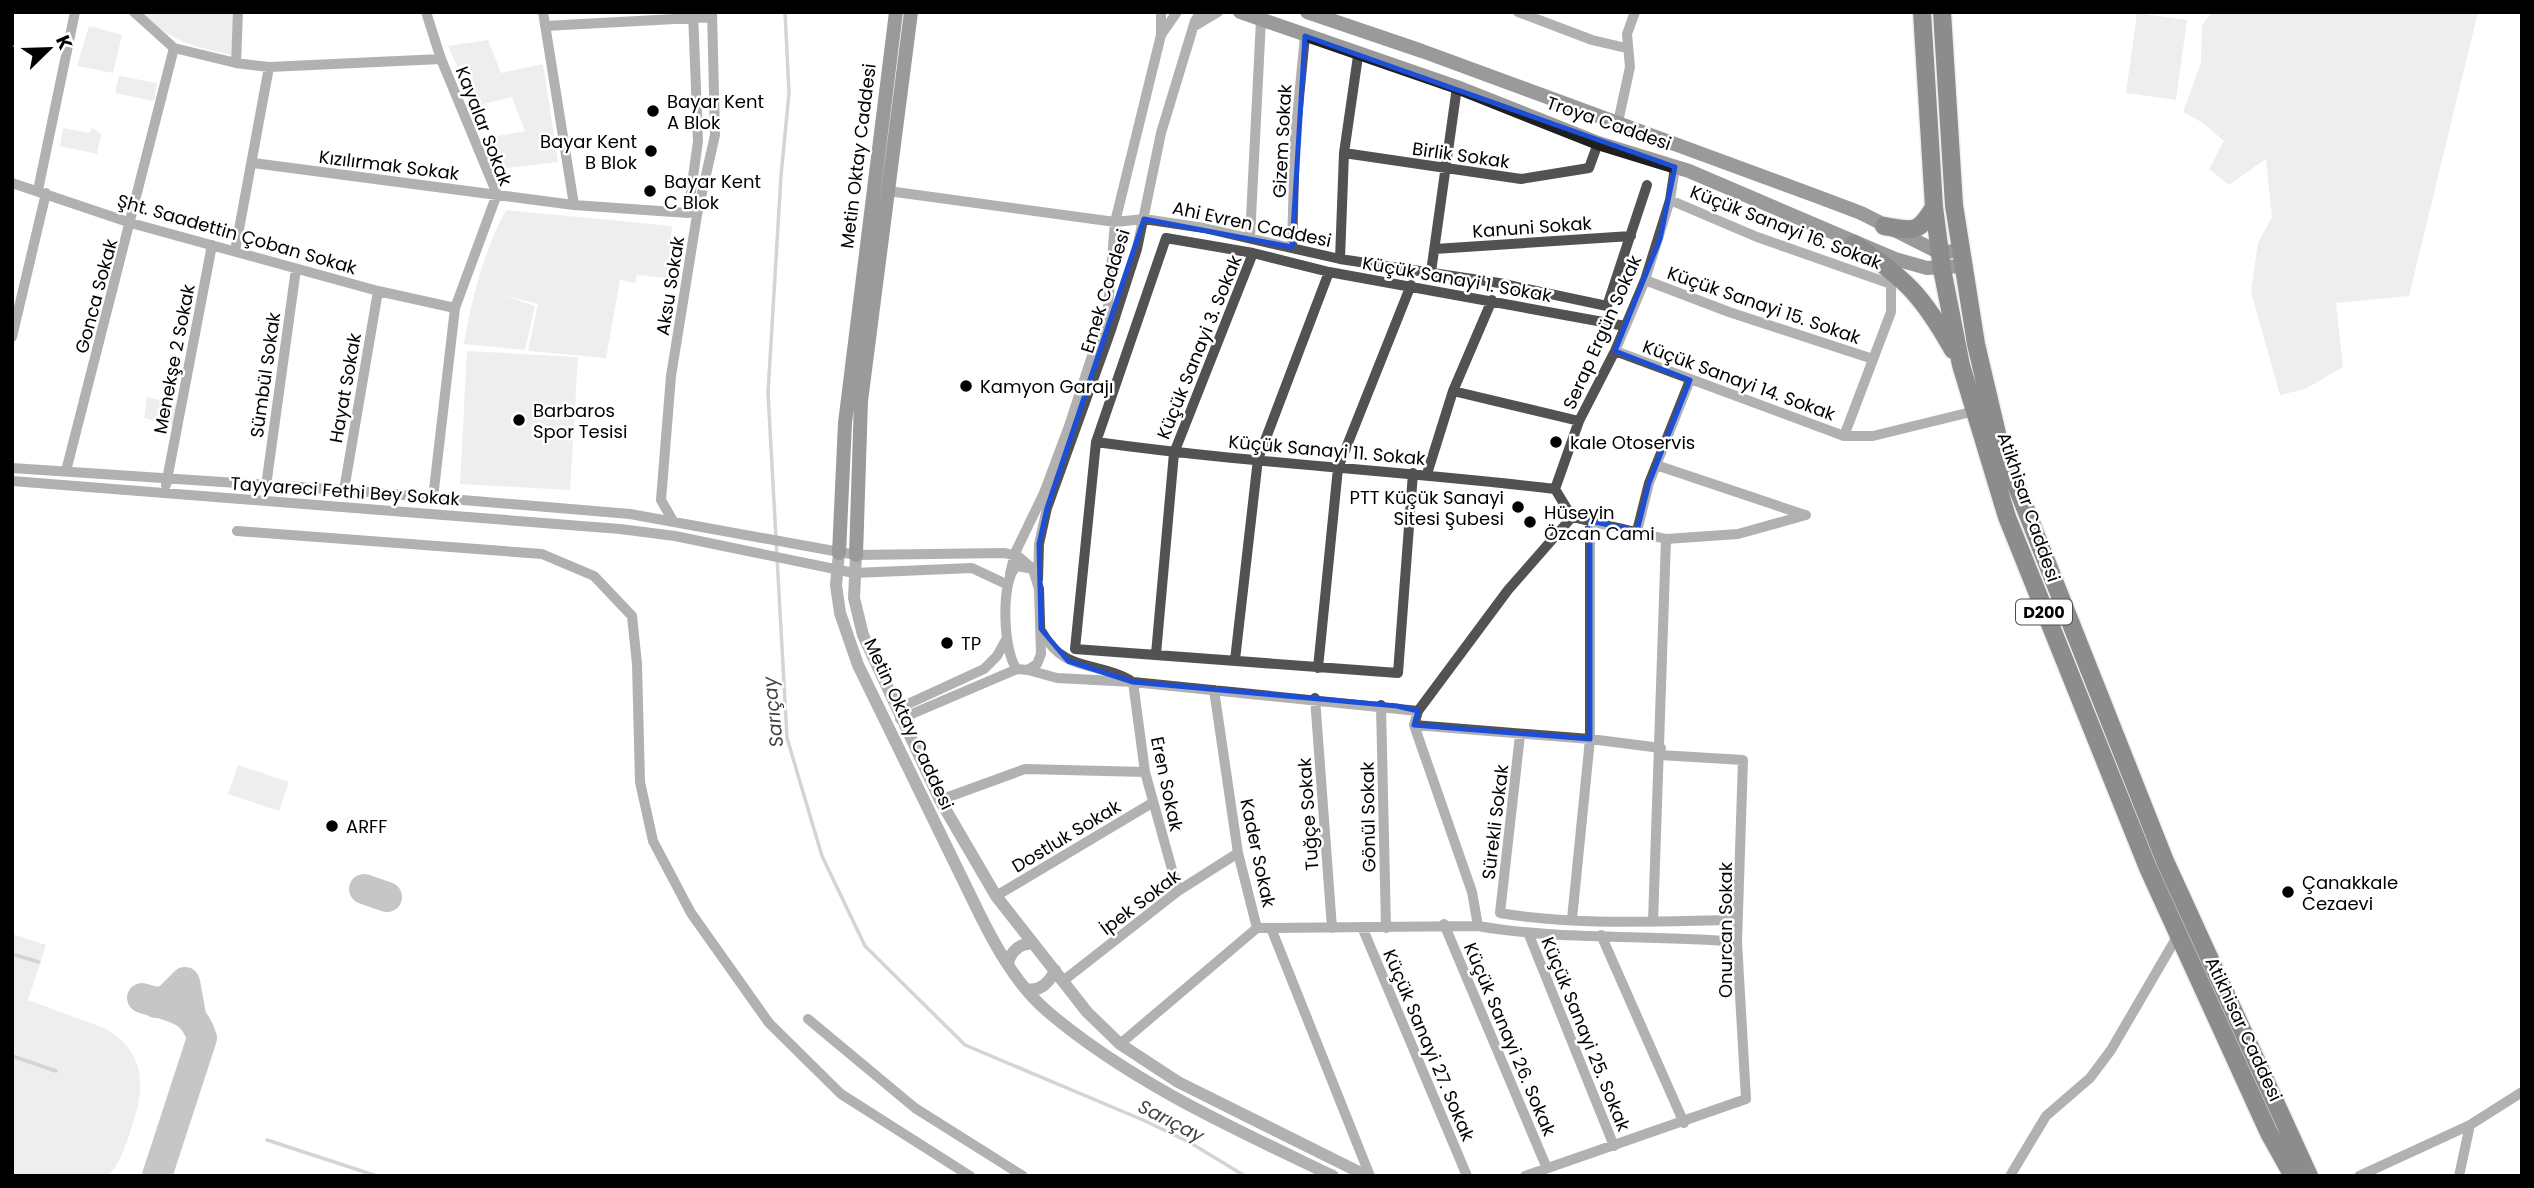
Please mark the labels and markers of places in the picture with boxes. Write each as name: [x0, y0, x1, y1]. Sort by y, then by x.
place label: Bayar Kent A Blok: [667, 89, 764, 135]
marker: Bayar Kent A Blok: [645, 103, 661, 119]
place label: Bayar Kent B Blok: [540, 129, 638, 175]
marker: Bayar Kent B Blok: [643, 143, 659, 159]
place label: Bayar Kent C Blok: [664, 169, 761, 215]
marker: Bayar Kent C Blok: [642, 183, 658, 199]
place label: Kamyon Garajı: [980, 374, 1113, 399]
marker: Kamyon Garajı: [958, 378, 974, 394]
place label: Barbaros Spor Tesisi: [533, 398, 627, 444]
marker: Barbaros Spor Tesisi: [511, 412, 527, 428]
place label: kale Otoservis: [1570, 430, 1695, 455]
marker: kale Otoservis: [1548, 434, 1564, 450]
place label: PTT Küçük Sanayi Sitesi Şubesi: [1349, 485, 1504, 531]
marker: PTT Küçük Sanayi Sitesi Şubesi: [1510, 499, 1526, 515]
place label: Hüseyin Özcan Cami: [1544, 500, 1655, 546]
marker: Hüseyin Özcan Cami: [1522, 514, 1538, 530]
place label: TP: [961, 631, 981, 656]
marker: TP: [939, 635, 955, 651]
place label: ARFF: [346, 814, 387, 839]
marker: ARFF: [324, 818, 340, 834]
place label: Çanakkale Cezaevi: [2302, 870, 2398, 916]
marker: Çanakkale Cezaevi: [2280, 884, 2296, 900]

